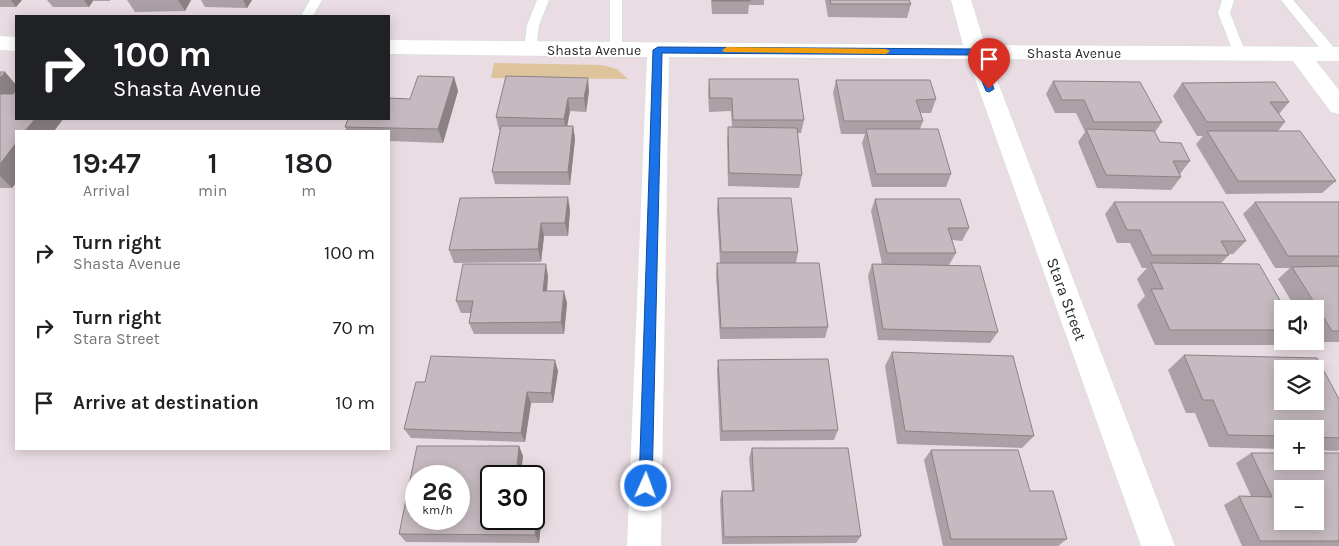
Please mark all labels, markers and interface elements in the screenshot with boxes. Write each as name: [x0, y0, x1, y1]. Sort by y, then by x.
text: 100 m: [113, 34, 212, 75]
icon: right: [30, 35, 95, 100]
pin: [968, 38, 1010, 89]
street label: Shasta Avenue: [547, 42, 641, 59]
icon: arrive: [975, 45, 1003, 73]
street label: Shasta Avenue: [1027, 45, 1121, 62]
text: Shasta Avenue: [113, 76, 261, 102]
text: 19:47: [72, 145, 141, 181]
text: 1: [207, 145, 218, 181]
text: 180: [285, 145, 333, 181]
text: Arrival: [83, 181, 130, 200]
text: min: [198, 181, 227, 200]
text: m: [301, 181, 316, 200]
text: Turn right: [73, 232, 162, 254]
icon: right: [30, 239, 58, 267]
text: 100 m: [324, 242, 375, 264]
text: Shasta Avenue: [73, 254, 181, 273]
street label: Stara Street: [1043, 255, 1090, 343]
map controls: [1274, 300, 1324, 530]
button: sound: [1274, 300, 1324, 350]
text: Turn right: [73, 307, 162, 329]
icon: right: [30, 314, 58, 342]
text: 70 m: [333, 317, 375, 339]
text: Stara Street: [73, 329, 160, 348]
button: layers: [1274, 360, 1324, 410]
icon: arrive: [30, 389, 58, 417]
text: Arrive at destination: [73, 392, 259, 414]
text: 10 m: [335, 392, 375, 414]
button: +: [1274, 420, 1324, 470]
position arrow: [619, 459, 671, 511]
speed limit sign: 30: [480, 465, 545, 530]
text: 26: [422, 477, 453, 506]
button: −: [1274, 480, 1324, 530]
text: km/h: [422, 503, 453, 517]

